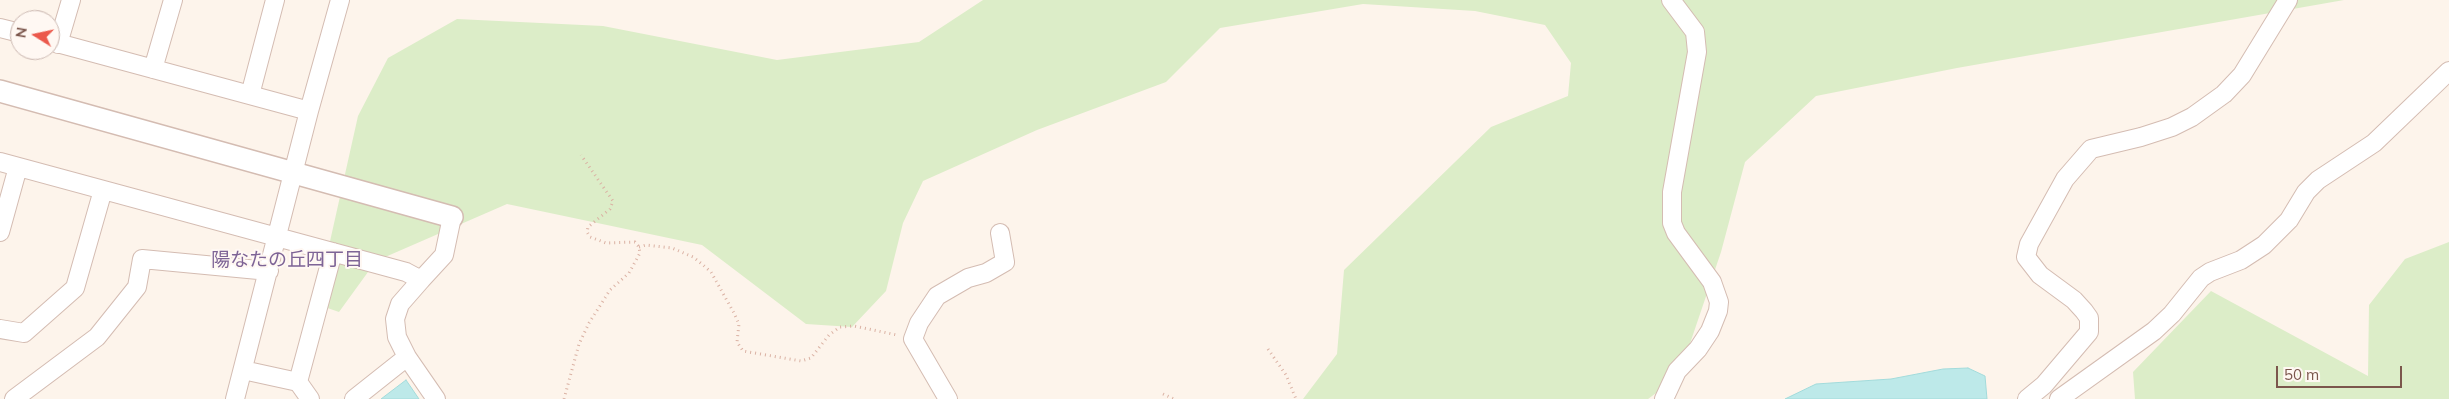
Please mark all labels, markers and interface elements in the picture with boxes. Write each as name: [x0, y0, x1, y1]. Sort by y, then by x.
north arrow: [10, 10, 60, 60]
text: N: [11, 26, 31, 39]
district label: 陽なたの丘四丁目: [211, 249, 363, 271]
scale bar: [2279, 356, 2405, 388]
text: 50 m: [2284, 365, 2319, 384]

